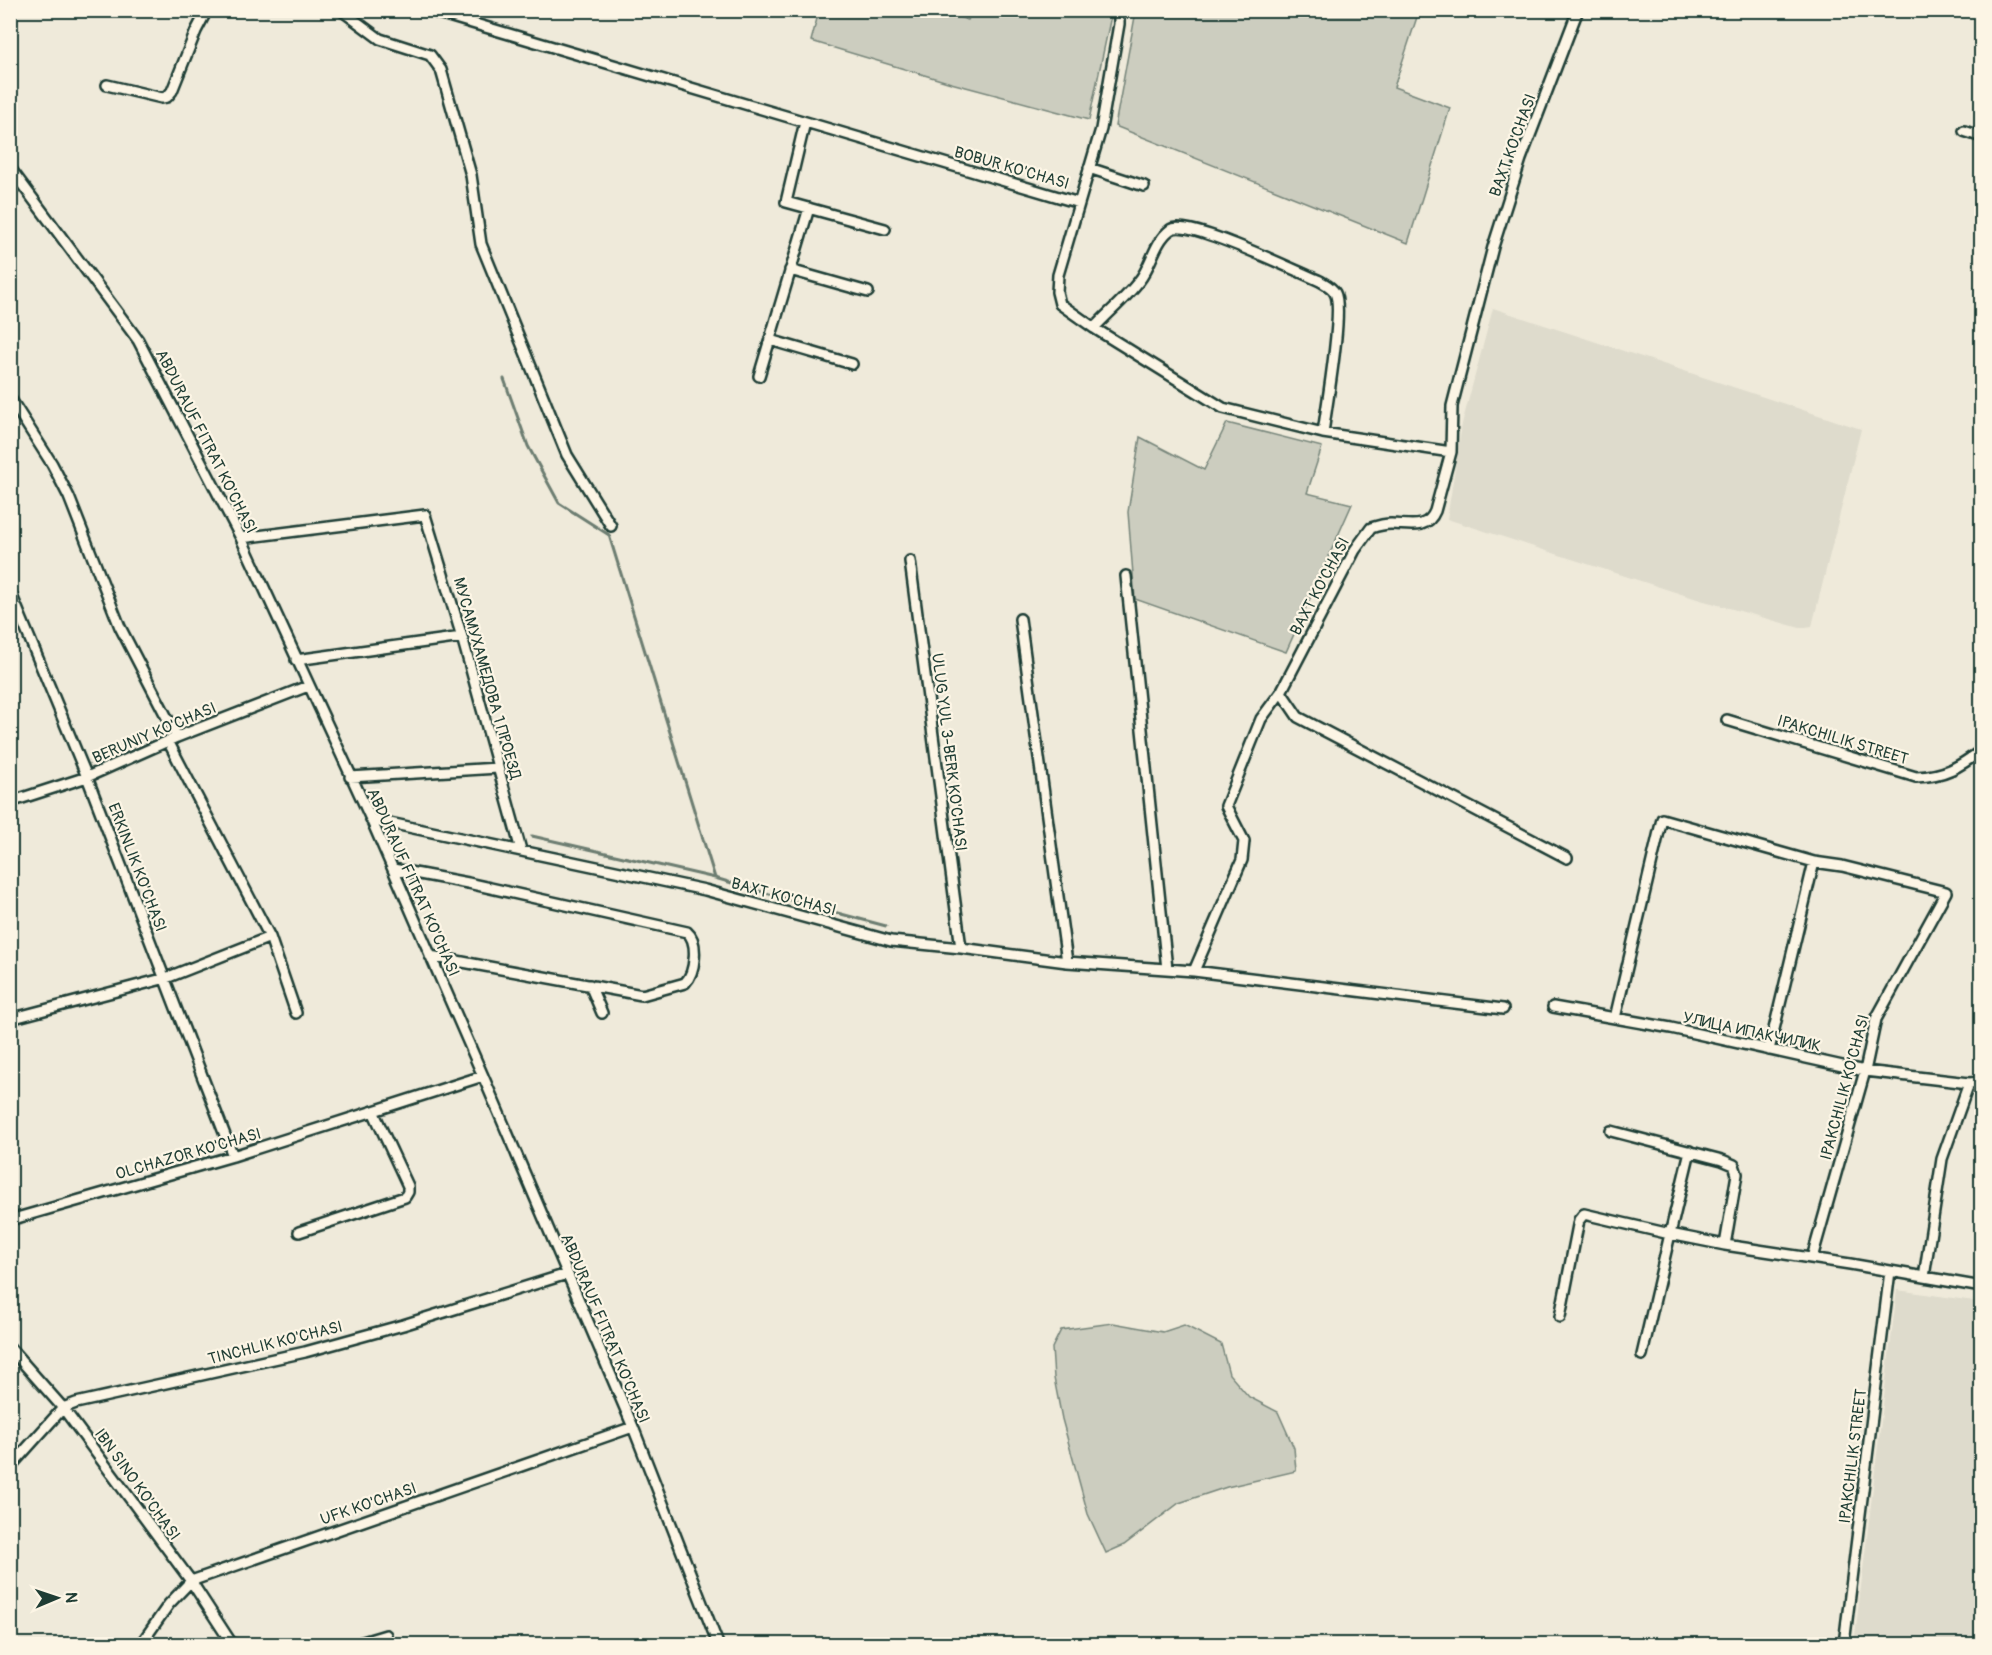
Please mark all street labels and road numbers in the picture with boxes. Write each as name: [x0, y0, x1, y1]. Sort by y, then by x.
street label: BAXT KO'CHASI: [1485, 91, 1541, 200]
street label: BOBUR KO'CHASI: [952, 142, 1072, 194]
street label: ABDURAUF FITRAT KO'CHASI: [151, 346, 261, 537]
street label: BAXT KO'CHASI: [1286, 534, 1354, 639]
street label: МУСАМУХАМЕДОВА 1 ПРОЕЗД: [449, 575, 526, 782]
street label: ULUG YUL 3-BERK KO'CHASI: [927, 652, 971, 852]
street label: BERUNIY KO'CHASI: [89, 698, 219, 768]
street label: IPAKCHILIK STREET: [1775, 711, 1911, 769]
street label: ABDURAUF FITRAT KO'CHASI: [362, 785, 464, 980]
street label: ERKINLIK KO'CHASI: [103, 800, 171, 935]
street label: BAXT KO'CHASI: [729, 873, 839, 921]
street label: УЛИЦА ИПАКЧИЛИК: [1681, 1008, 1823, 1056]
street label: IPAKCHILIK KO'CHASI: [1816, 1012, 1874, 1162]
street label: OLCHAZOR KO'CHASI: [113, 1124, 263, 1184]
street label: ABDURAUF FITRAT KO'CHASI: [556, 1231, 654, 1426]
street label: TINCHLIK KO'CHASI: [206, 1317, 345, 1369]
street label: IPAKCHILIK STREET: [1835, 1387, 1871, 1525]
street label: IBN SINO KO'CHASI: [90, 1425, 184, 1544]
street label: UFK KO'CHASI: [318, 1478, 419, 1530]

